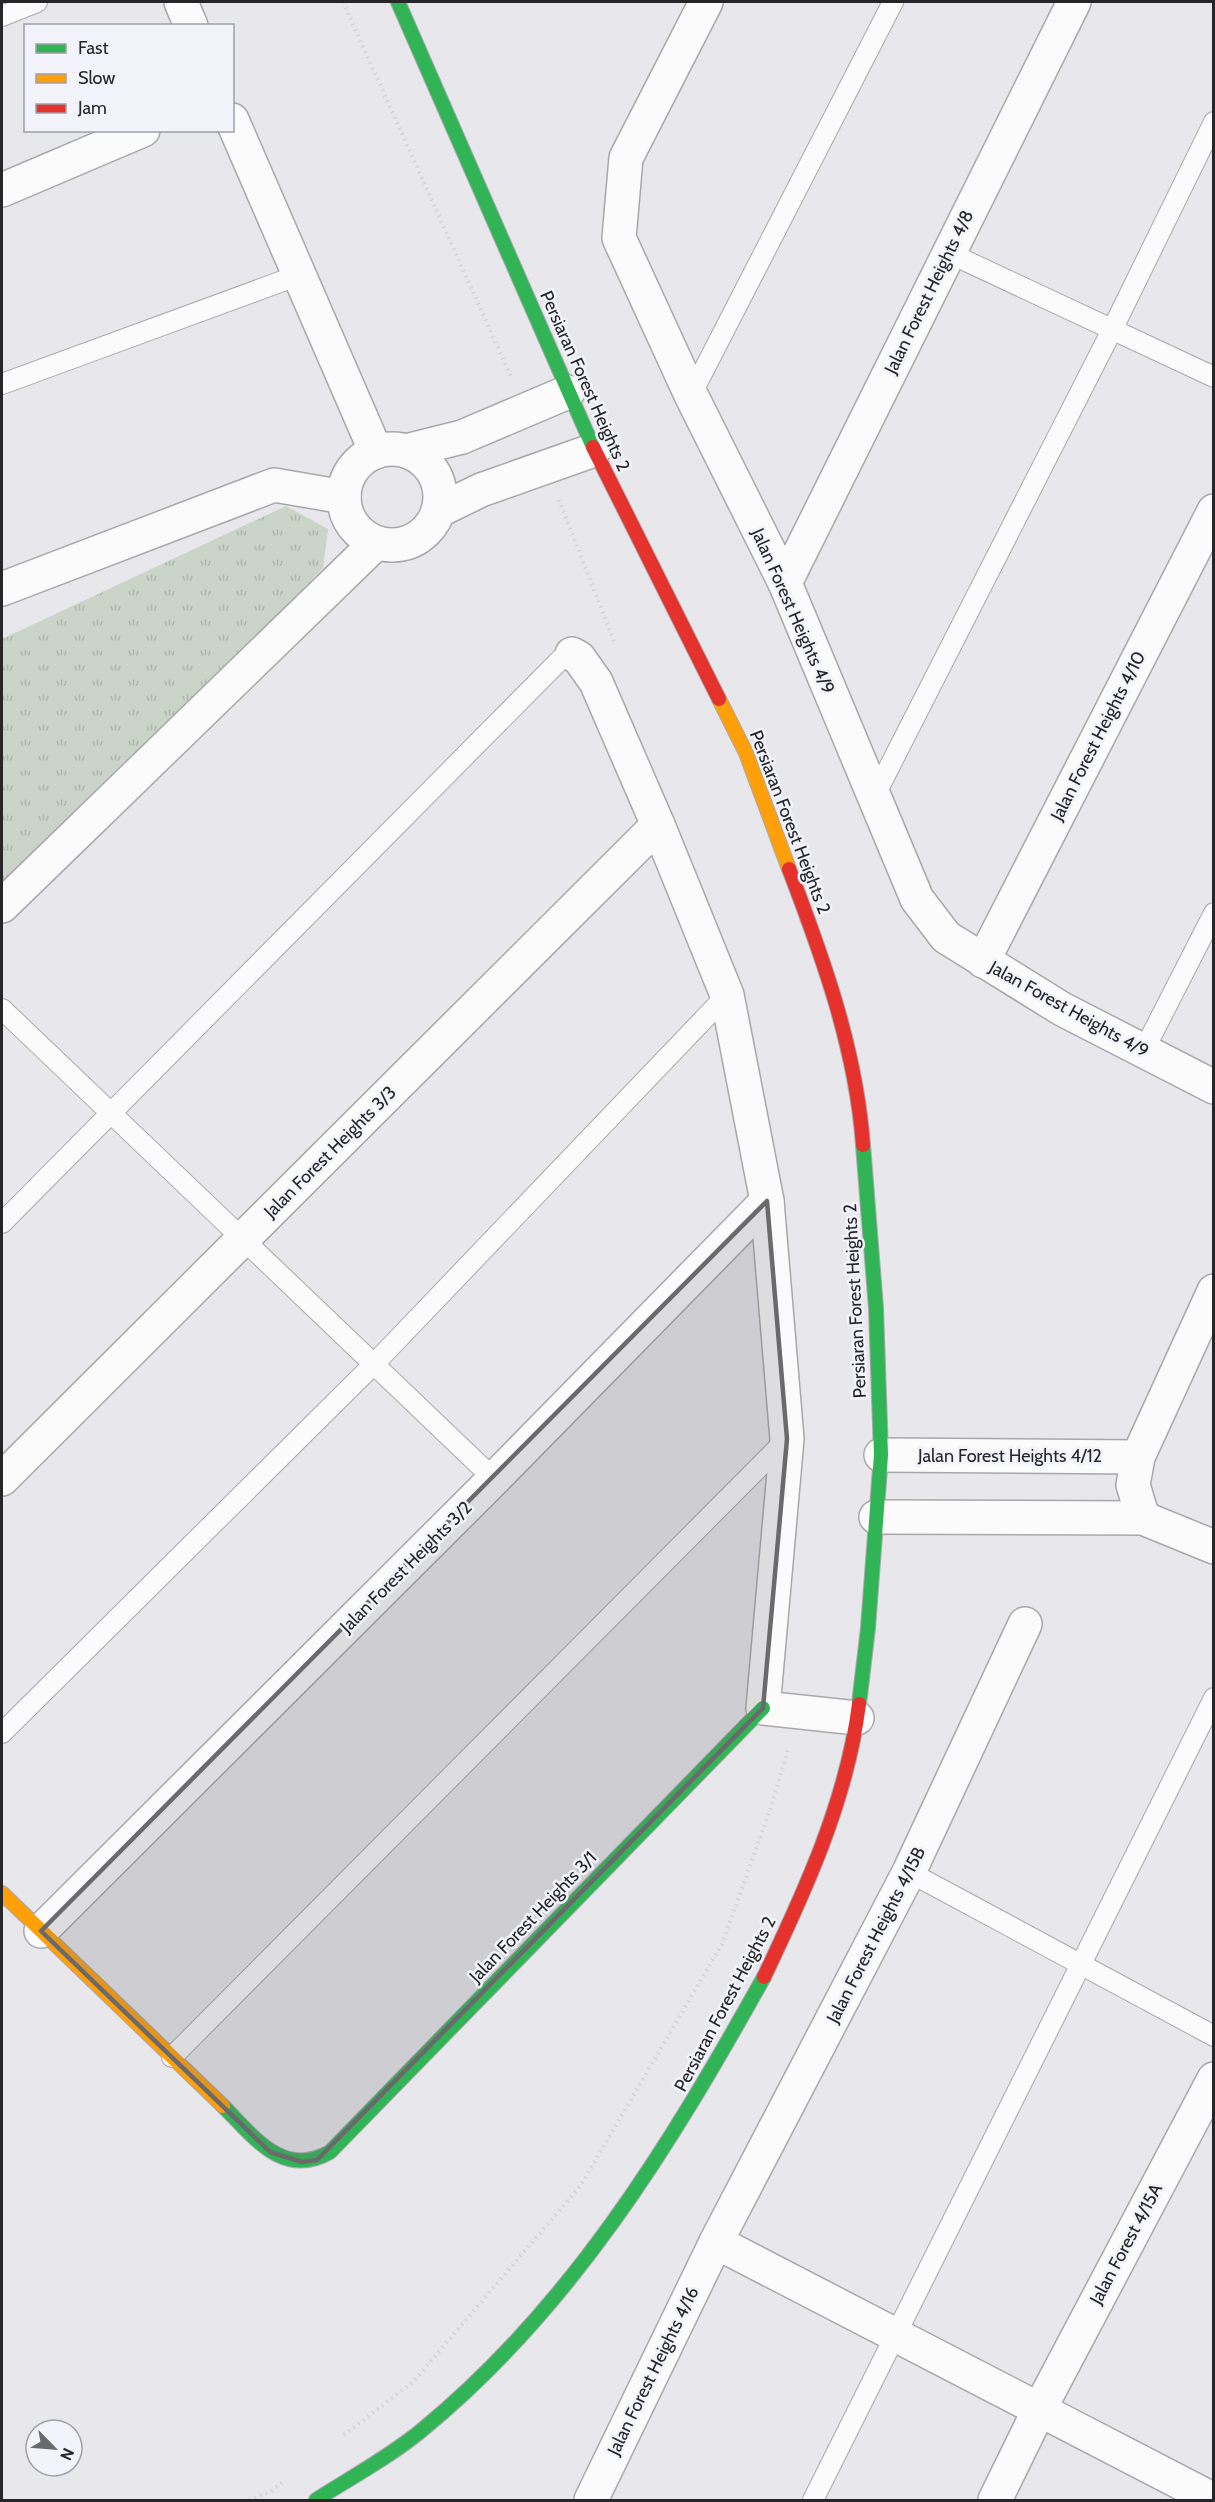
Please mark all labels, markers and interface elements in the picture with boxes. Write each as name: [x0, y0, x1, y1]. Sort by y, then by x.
legend: [24, 24, 234, 132]
text: Fast: [78, 37, 109, 59]
text: Slow: [78, 67, 115, 89]
text: Jam: [77, 97, 107, 119]
street label: Jalan Forest Heights 4/8: [879, 206, 978, 378]
street label: Persiaran Forest Heights 2: [535, 287, 635, 475]
street label: Jalan Forest Heights 4/9: [746, 524, 839, 697]
street label: Jalan Forest Heights 4/10: [1045, 648, 1150, 825]
street label: Persiaran Forest Heights 2: [745, 727, 835, 917]
street label: Jalan Forest Heights 4/9: [985, 956, 1153, 1062]
street label: Jalan Forest Heights 3/3: [259, 1081, 401, 1223]
street label: Persiaran Forest Heights 2: [839, 1203, 871, 1399]
street label: Jalan Forest Heights 4/12: [917, 1445, 1102, 1467]
street label: Jalan Forest Heights 3/2: [335, 1496, 477, 1638]
street label: Jalan Forest Heights 4/15B: [821, 1843, 930, 2028]
street label: Jalan Forest Heights 3/1: [464, 1847, 601, 1988]
street label: Persiaran Forest Heights 2: [670, 1913, 780, 2095]
street label: Jalan Forest 4/15A: [1084, 2180, 1167, 2309]
street label: Jalan Forest Heights 4/16: [602, 2283, 703, 2460]
north arrow: [24, 2418, 84, 2478]
text: N: [56, 2445, 78, 2463]

